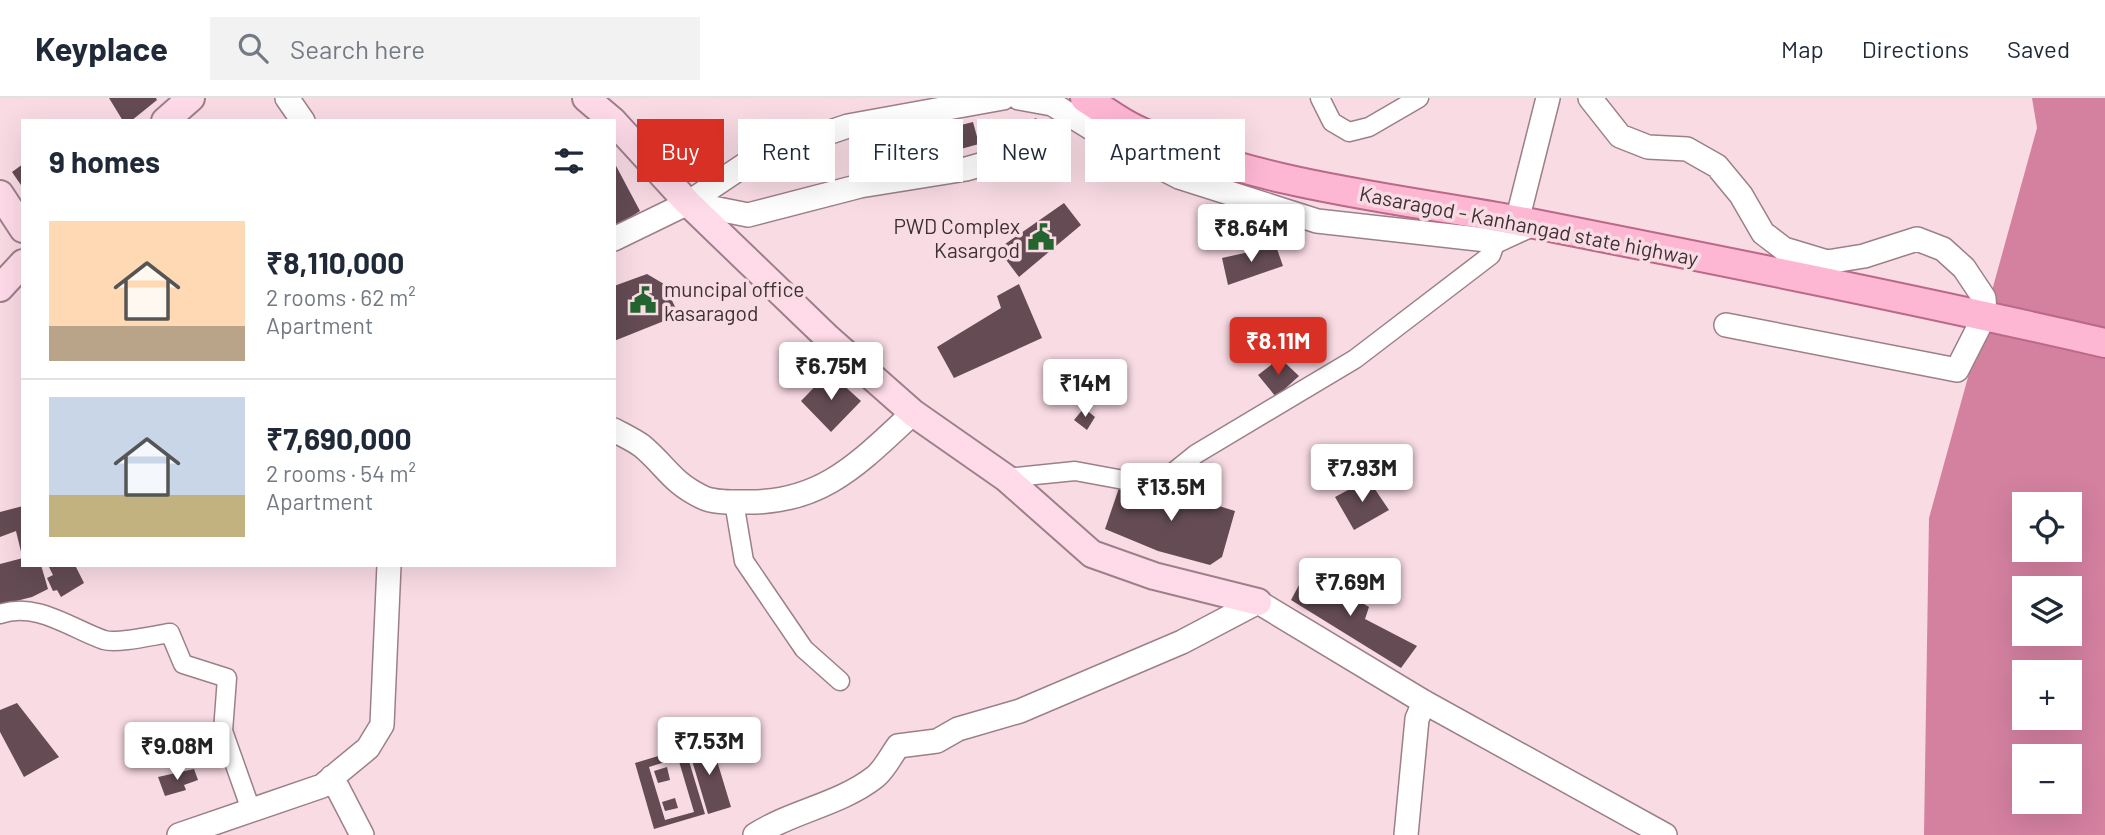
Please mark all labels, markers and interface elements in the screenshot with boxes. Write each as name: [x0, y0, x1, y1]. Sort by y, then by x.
search box: [210, 17, 700, 80]
text: Keyplace: [35, 28, 168, 68]
icon: search: [234, 29, 272, 67]
text: Search here: [290, 33, 425, 64]
text: Map: [1781, 34, 1824, 63]
text: Directions: [1862, 34, 1969, 63]
text: Saved: [2007, 34, 2070, 63]
chip: Buy: [637, 119, 724, 182]
chip: Rent: [738, 119, 835, 182]
chip: Filters: [849, 119, 963, 182]
chip: New: [977, 119, 1071, 182]
chip: Apartment: [1085, 119, 1245, 182]
icon: filters: [550, 142, 588, 180]
text: 9 homes: [49, 143, 160, 179]
street label: Kasaragod - Kanhangad state highway: [1357, 180, 1701, 270]
pin: ₹8.64M: [1194, 204, 1308, 264]
place label: PWD Complex Kasargod: [894, 213, 1020, 262]
text: ₹8.64M: [1214, 213, 1288, 241]
public building icon: PWD Complex Kasargod: [1026, 222, 1056, 252]
text: ₹8,110,000: [266, 244, 404, 280]
icon: home: [105, 249, 189, 333]
place label: muncipal office kasaragod: [664, 276, 805, 325]
text: 2 rooms · 62 m²: [266, 283, 416, 311]
public building icon: muncipal office kasaragod: [628, 285, 658, 315]
text: Apartment: [266, 311, 373, 339]
pin: ₹8.11M: [1221, 317, 1335, 377]
text: ₹8.11M: [1246, 326, 1310, 354]
pin: ₹6.75M: [774, 342, 888, 402]
text: ₹6.75M: [795, 351, 867, 379]
pin: ₹14M: [1044, 360, 1126, 419]
text: ₹14M: [1059, 368, 1111, 396]
text: ₹7,690,000: [266, 420, 412, 456]
icon: home: [105, 425, 189, 509]
pin: ₹7.93M: [1305, 444, 1419, 504]
text: ₹7.93M: [1327, 453, 1397, 481]
text: 2 rooms · 54 m²: [266, 459, 416, 487]
pin: ₹13.5M: [1114, 464, 1228, 523]
text: ₹13.5M: [1137, 472, 1205, 500]
text: Apartment: [266, 487, 373, 515]
map controls: [2012, 492, 2082, 814]
button: locate: [2012, 492, 2082, 562]
pin: ₹7.69M: [1293, 559, 1407, 618]
text: ₹7.69M: [1315, 567, 1385, 595]
button: layers: [2012, 576, 2082, 646]
button: +: [2012, 660, 2082, 730]
pin: ₹7.53M: [652, 718, 766, 777]
pin: ₹9.08M: [120, 722, 234, 782]
text: ₹7.53M: [674, 726, 744, 754]
text: ₹9.08M: [141, 731, 213, 759]
button: −: [2012, 744, 2082, 814]

